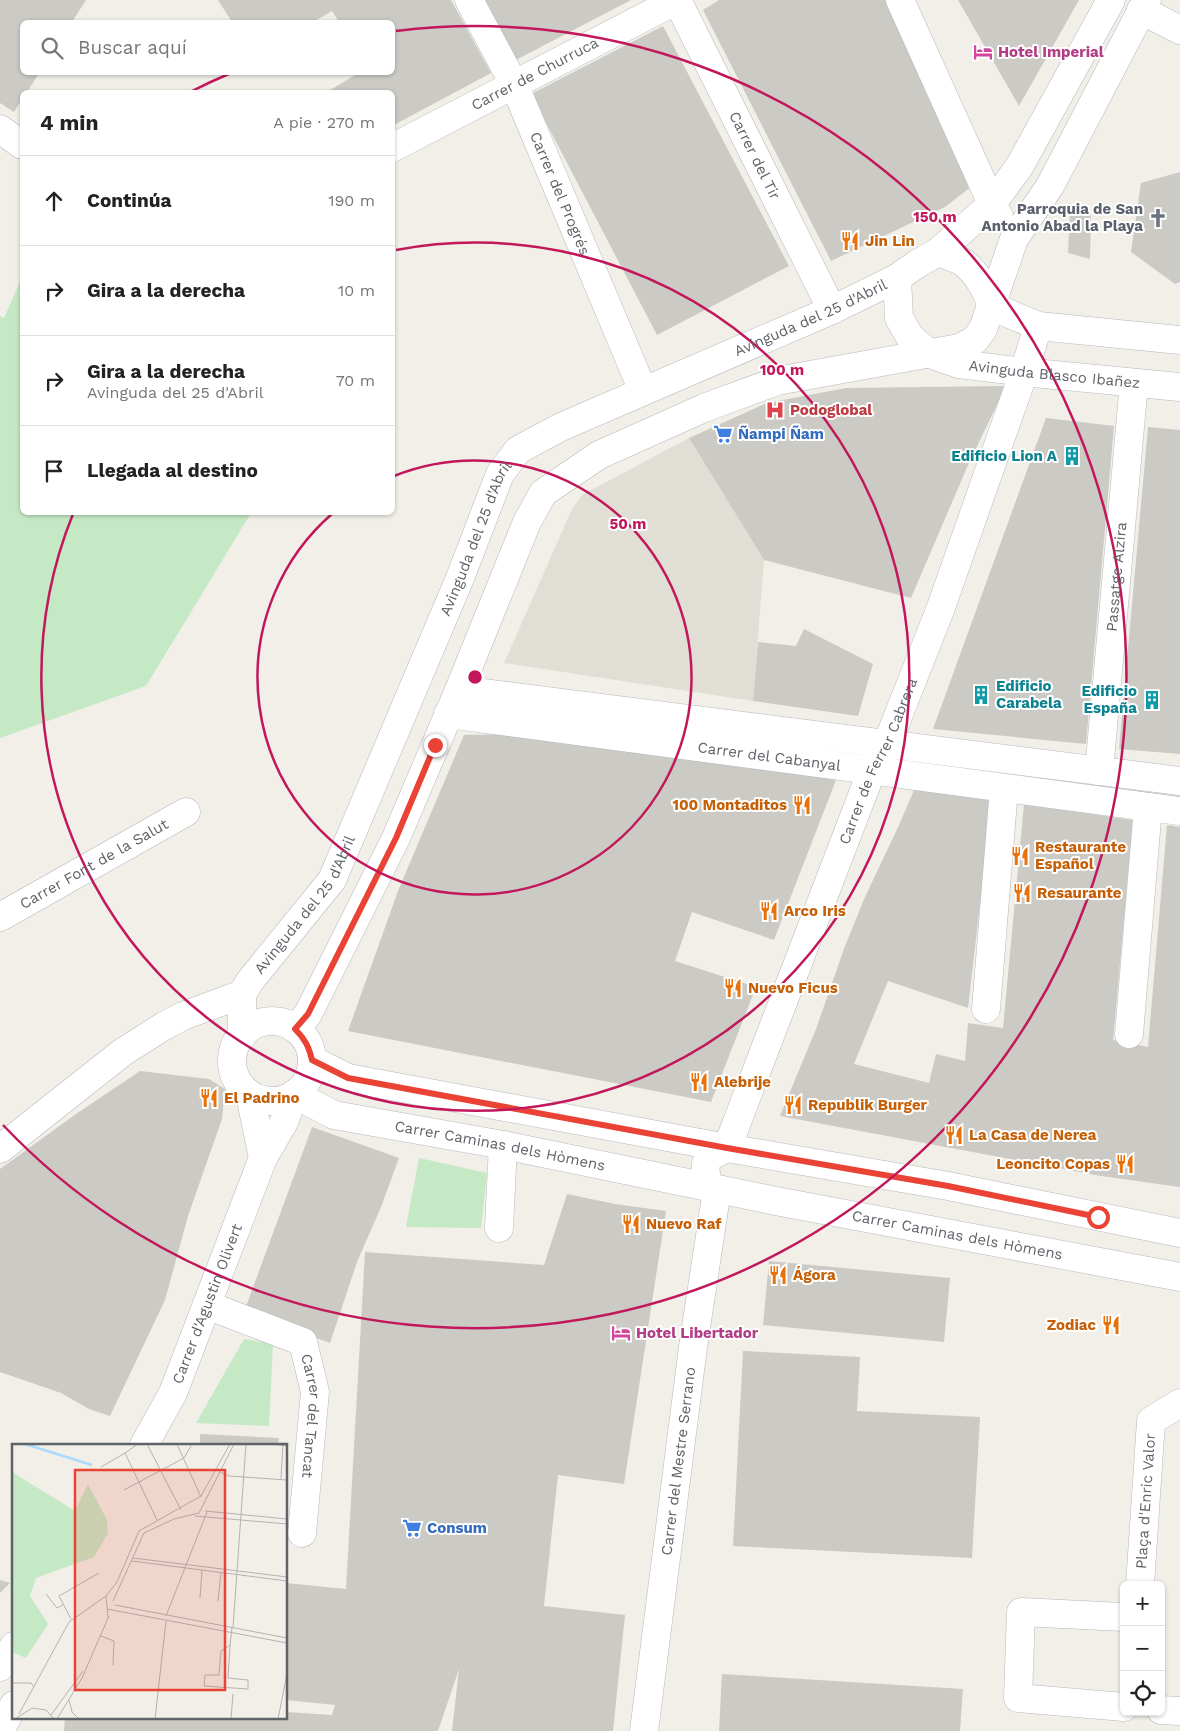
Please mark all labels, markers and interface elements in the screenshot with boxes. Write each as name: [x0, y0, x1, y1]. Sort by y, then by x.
search box: [20, 20, 395, 75]
street label: Carrer de Churruca: [468, 33, 602, 114]
icon: search: [38, 34, 66, 62]
text: Buscar aquí: [78, 36, 187, 59]
hotel icon: Hotel Imperial: [972, 41, 994, 63]
place label: Hotel Imperial: [998, 43, 1104, 61]
street label: Carrer del Tir: [725, 108, 784, 203]
text: 4 min: [40, 110, 98, 135]
text: A pie · 270 m: [273, 113, 375, 132]
street label: Carrer del Progrés: [526, 129, 594, 258]
icon: ahead: [40, 187, 68, 215]
text: Continúa: [87, 189, 171, 212]
text: 190 m: [328, 191, 375, 210]
place label: Parroquia de San Antonio Abad la Playa: [982, 200, 1143, 235]
church icon: Parroquia de San Antonio Abad la Playa: [1147, 207, 1169, 229]
text: 150 m: [913, 208, 957, 226]
restaurant icon: Jin Lin: [839, 230, 861, 252]
place label: Jin Lin: [865, 232, 915, 250]
street label: Avinguda del 25 d'Abril: [731, 275, 890, 360]
icon: right: [40, 277, 68, 305]
text: Gira a la derecha: [87, 279, 245, 302]
text: 10 m: [338, 281, 375, 300]
street label: Avinguda Blasco Ibañez: [968, 356, 1141, 392]
text: Gira a la derecha: [87, 360, 245, 383]
text: 100 m: [760, 361, 804, 379]
icon: right: [40, 367, 68, 395]
text: 70 m: [336, 371, 375, 390]
text: Avinguda del 25 d'Abril: [87, 383, 264, 402]
hospital icon: Podoglobal: [764, 399, 786, 421]
place label: Podoglobal: [790, 401, 872, 419]
supermarket icon: Ñampi Ñam: [712, 423, 734, 445]
place label: Ñampi Ñam: [738, 425, 824, 443]
building icon: Edificio Lion A: [1061, 445, 1083, 467]
place label: Edificio Lion A: [951, 447, 1058, 465]
icon: arrive: [40, 457, 68, 485]
street label: Avinguda del 25 d'Abril: [436, 457, 516, 619]
text: Llegada al destino: [87, 459, 258, 482]
text: 50 m: [610, 515, 646, 533]
street label: Passatge Alzira: [1103, 521, 1130, 632]
centre of rings: [466, 668, 484, 686]
street label: Carrer de Ferrer Cabrera: [835, 675, 921, 847]
place label: Edificio Carabela: [996, 677, 1062, 712]
place label: Edificio España: [1081, 682, 1137, 717]
building icon: Edificio Carabela: [970, 684, 992, 706]
building icon: Edificio España: [1141, 689, 1163, 711]
route end: [424, 734, 447, 757]
street label: Carrer del Cabanyal: [697, 738, 842, 775]
restaurant icon: 100 Montaditos: [791, 794, 813, 816]
place label: 100 Montaditos: [672, 796, 787, 814]
street label: Carrer Font de la Salut: [17, 815, 172, 913]
street label: Avinguda del 25 d'Abril: [250, 832, 359, 977]
place label: Restaurante Español: [1035, 838, 1126, 873]
restaurant icon: Restaurante Español: [1009, 845, 1031, 867]
restaurant icon: Resaurante: [1011, 882, 1033, 904]
place label: Resaurante: [1037, 884, 1122, 902]
restaurant icon: Arco Iris: [758, 900, 780, 922]
place label: Arco Iris: [784, 902, 846, 920]
restaurant icon: Nuevo Ficus: [722, 977, 744, 999]
place label: Nuevo Ficus: [748, 979, 838, 997]
restaurant icon: Alebrije: [688, 1071, 710, 1093]
place label: Alebrije: [714, 1073, 771, 1091]
restaurant icon: El Padrino: [198, 1087, 220, 1109]
place label: El Padrino: [224, 1089, 300, 1107]
restaurant icon: Republik Burger: [782, 1094, 804, 1116]
place label: Republik Burger: [808, 1096, 928, 1114]
street label: Carrer Caminas dels Hòmens: [393, 1117, 607, 1175]
restaurant icon: La Casa de Nerea: [943, 1124, 965, 1146]
place label: La Casa de Nerea: [969, 1126, 1097, 1144]
restaurant icon: Leoncito Copas: [1114, 1153, 1136, 1175]
place label: Leoncito Copas: [996, 1155, 1110, 1173]
street label: Carrer Caminas dels Hòmens: [850, 1206, 1064, 1264]
route start: [1087, 1206, 1110, 1229]
restaurant icon: Nuevo Raf: [620, 1213, 642, 1235]
place label: Nuevo Raf: [646, 1215, 722, 1233]
street label: Carrer d'Agustin Olivert: [168, 1221, 246, 1386]
restaurant icon: Ágora: [767, 1264, 789, 1286]
place label: Ágora: [793, 1266, 836, 1284]
restaurant icon: Zodiac: [1100, 1314, 1122, 1336]
place label: Zodiac: [1047, 1316, 1096, 1334]
hotel icon: Hotel Libertador: [610, 1322, 632, 1344]
place label: Hotel Libertador: [636, 1324, 759, 1342]
street label: Carrer del Tancat: [297, 1352, 324, 1480]
street label: Carrer del Mestre Serrano: [657, 1366, 699, 1557]
street label: Plaça d'Enric Valor: [1132, 1433, 1159, 1570]
inset map: [12, 1444, 288, 1718]
supermarket icon: Consum: [401, 1517, 423, 1539]
place label: Consum: [427, 1519, 487, 1537]
map controls: [1120, 1581, 1165, 1716]
button: +: [1120, 1581, 1165, 1626]
button: −: [1120, 1626, 1165, 1671]
button: locate: [1120, 1671, 1165, 1716]

